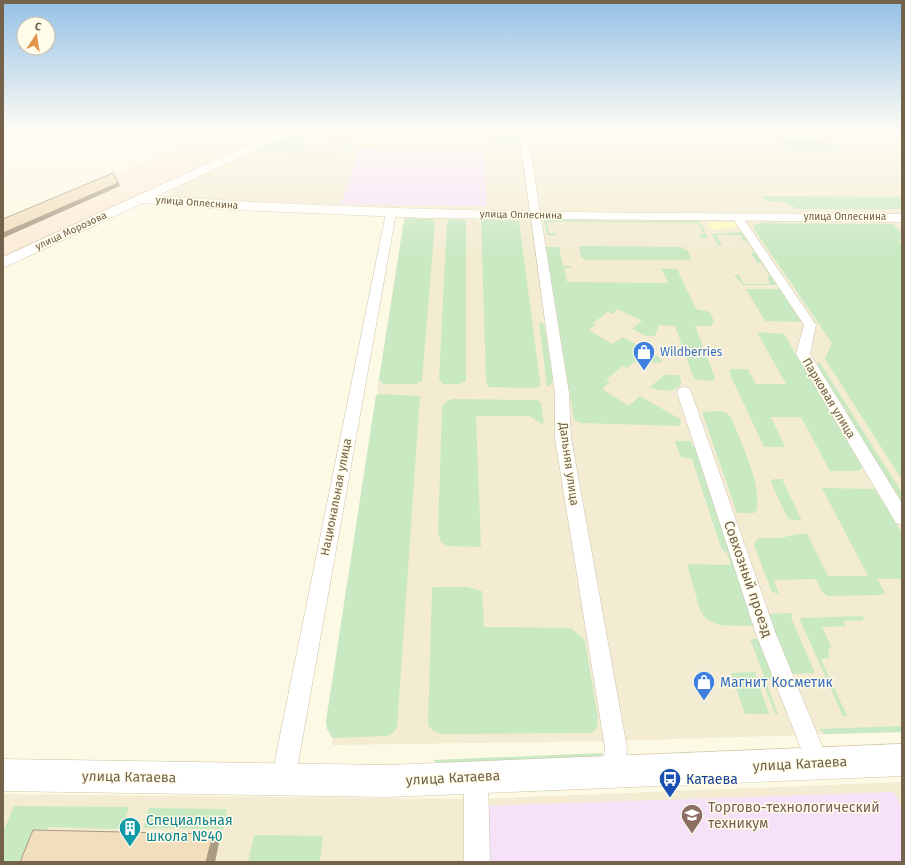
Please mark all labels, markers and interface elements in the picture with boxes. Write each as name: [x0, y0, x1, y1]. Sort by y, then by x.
north arrow: [16, 16, 56, 56]
text: С: [34, 20, 43, 34]
street label: улица Оплеснина: [155, 194, 239, 212]
street label: улица Оплеснина: [480, 208, 562, 222]
street label: улица Морозова: [33, 209, 109, 253]
street label: улица Оплеснина: [804, 211, 886, 223]
shop icon: Wildberries: [631, 339, 657, 372]
place label: Wildberries: [660, 345, 723, 359]
street label: Парковая улица: [799, 355, 859, 441]
street label: Дальняя улица: [556, 420, 582, 507]
street label: Национальная улица: [318, 437, 354, 557]
street label: Совхозный проезд: [720, 518, 776, 640]
shop icon: Магнит Косметик: [691, 669, 717, 702]
place label: Магнит Косметик: [720, 674, 834, 691]
street label: улица Катаева: [752, 753, 848, 775]
bus stop icon: Катаева: [657, 766, 683, 799]
street label: улица Катаева: [405, 767, 501, 789]
street label: улица Катаева: [82, 768, 176, 786]
place label: Катаева: [686, 771, 738, 788]
place label: Торгово-технологический техникум: [708, 799, 880, 832]
school or university icon: Торгово-технологический техникум: [679, 802, 705, 835]
place label: Специальная школа №40: [146, 812, 233, 845]
building icon: Специальная школа №40: [117, 815, 143, 848]

